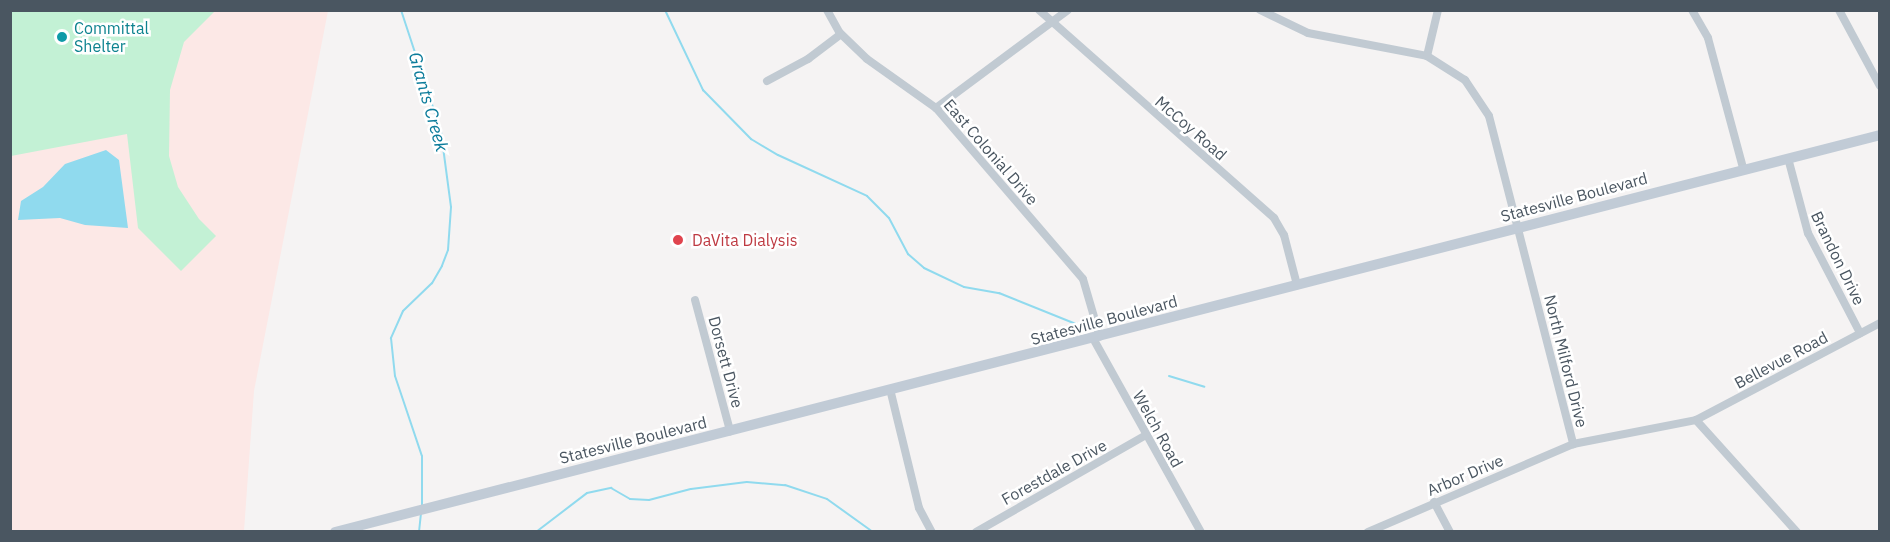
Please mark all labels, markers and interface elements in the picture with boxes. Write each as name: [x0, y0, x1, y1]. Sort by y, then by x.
place label: Committal Shelter: [74, 18, 149, 56]
marker: Committal Shelter: [55, 30, 69, 44]
water label: Grants Creek: [403, 50, 453, 154]
street label: McCoy Road: [1151, 92, 1231, 164]
street label: East Colonial Drive: [940, 95, 1042, 209]
street label: Statesville Boulevard: [1498, 168, 1650, 226]
street label: Brandon Drive: [1807, 208, 1869, 308]
place label: DaVita Dialysis: [692, 230, 797, 250]
marker: DaVita Dialysis: [669, 231, 687, 249]
street label: Statesville Boulevard: [1028, 291, 1180, 349]
street label: North Milford Drive: [1540, 293, 1592, 429]
street label: Dorsett Drive: [705, 314, 747, 410]
street label: Bellevue Road: [1731, 327, 1831, 393]
street label: Welch Road: [1129, 387, 1187, 471]
street label: Statesville Boulevard: [557, 412, 709, 468]
street label: Forestdale Drive: [998, 435, 1110, 509]
street label: Arbor Drive: [1424, 450, 1506, 500]

